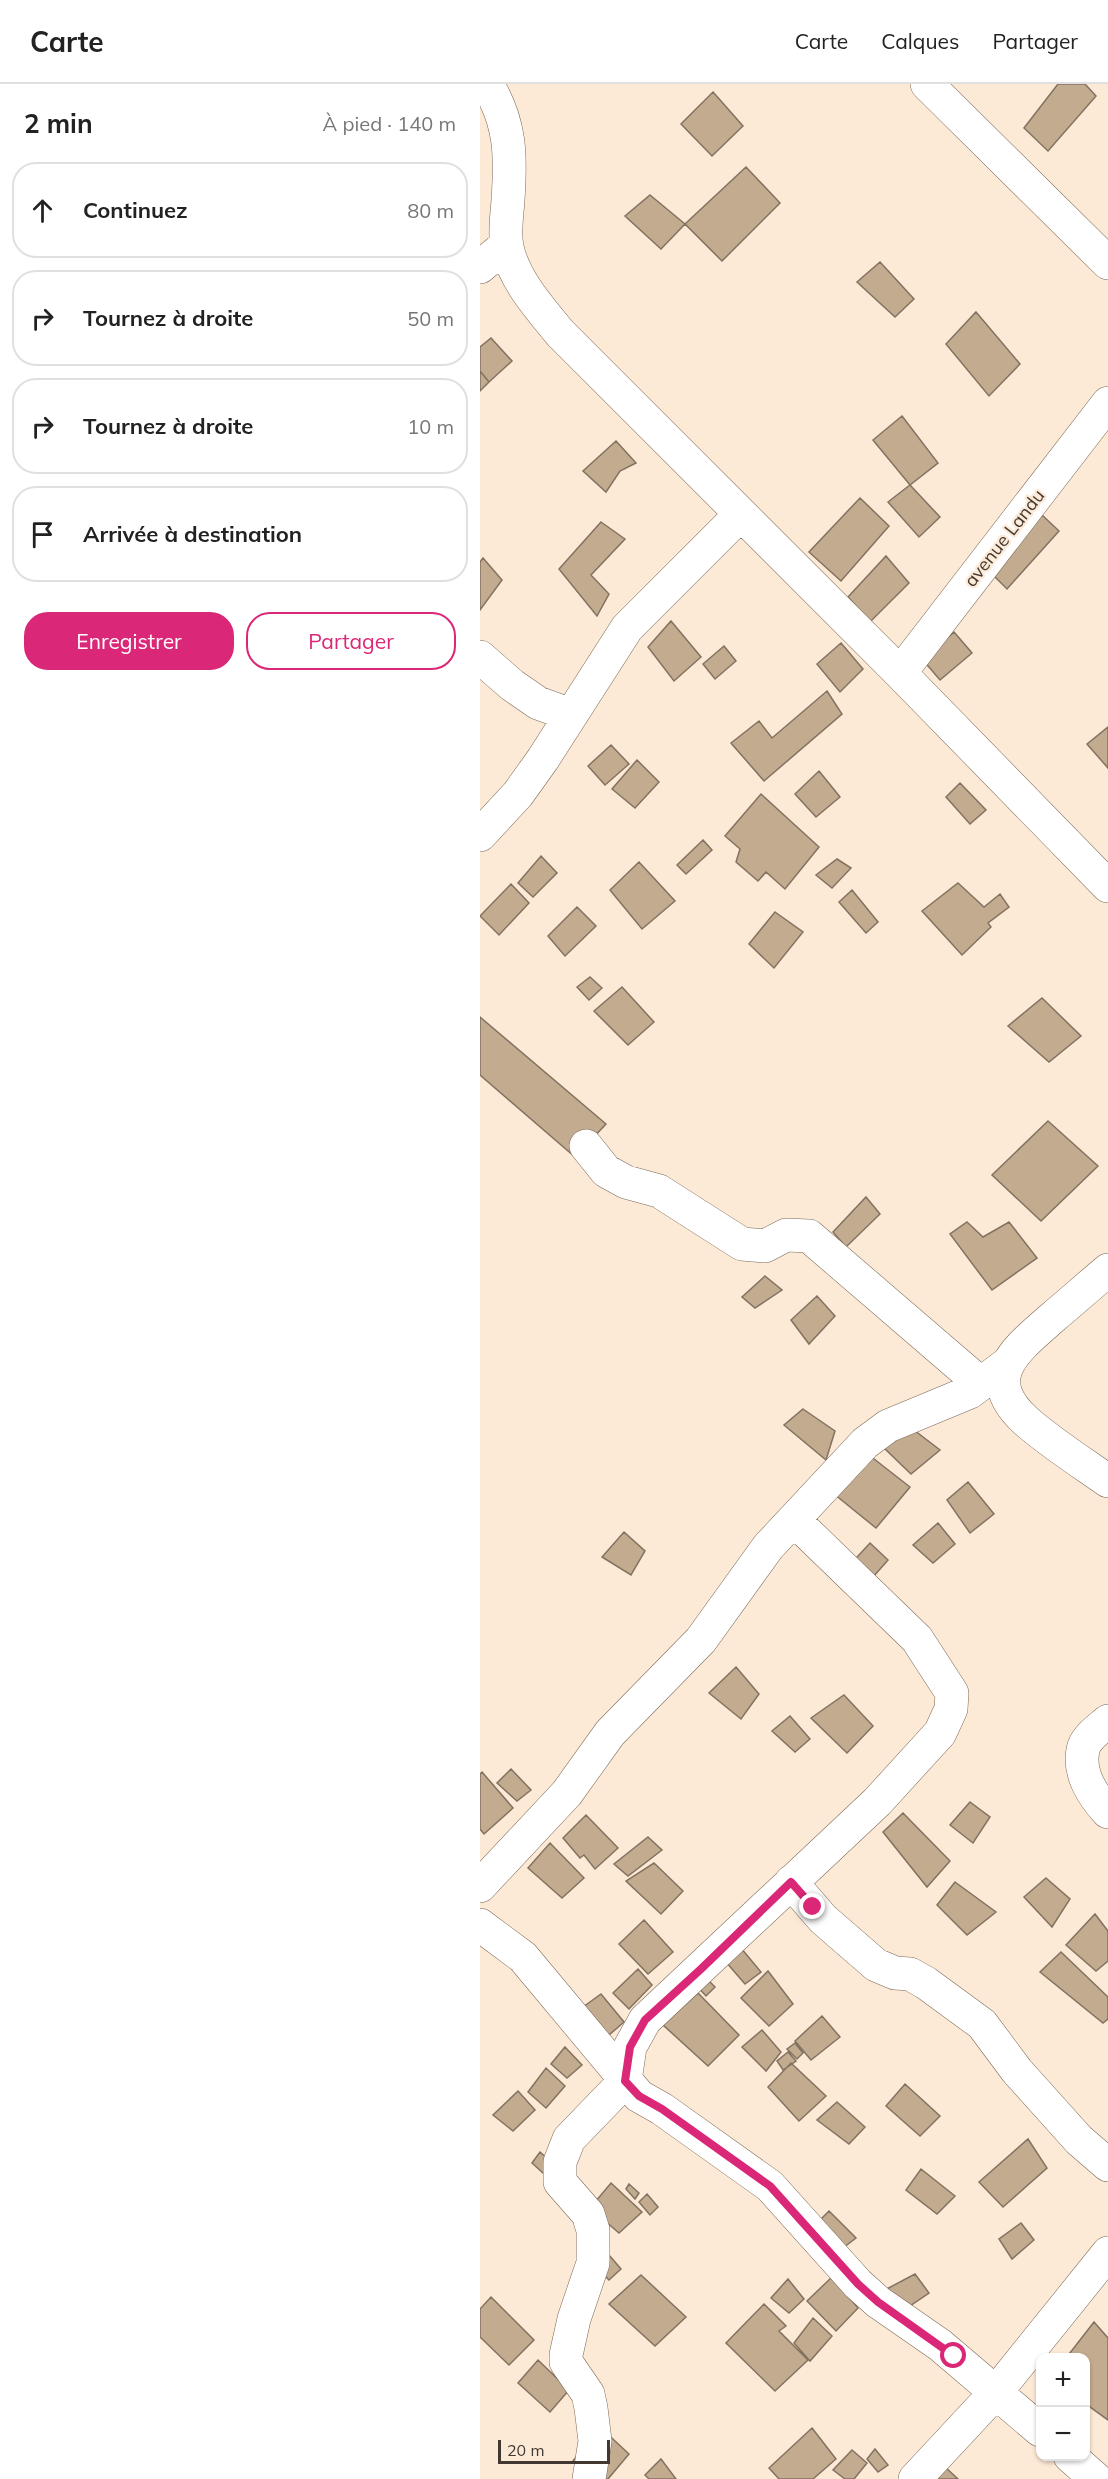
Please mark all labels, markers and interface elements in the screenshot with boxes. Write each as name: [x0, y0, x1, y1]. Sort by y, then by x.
text: Carte: [30, 24, 104, 59]
text: Carte: [795, 28, 848, 54]
text: Calques: [881, 28, 959, 54]
text: Partager: [992, 28, 1078, 54]
text: 2 min: [24, 107, 93, 140]
text: À pied · 140 m: [323, 111, 456, 136]
icon: ahead: [26, 194, 59, 227]
text: Continuez: [83, 196, 188, 224]
text: 80 m: [407, 198, 454, 223]
icon: right: [26, 302, 59, 335]
text: Tournez à droite: [83, 304, 253, 332]
text: 50 m: [407, 306, 454, 331]
icon: right: [26, 410, 59, 443]
text: Tournez à droite: [83, 412, 253, 440]
text: 10 m: [407, 414, 454, 439]
street label: avenue Landu: [959, 485, 1049, 591]
icon: arrive: [26, 518, 59, 551]
text: Arrivée à destination: [83, 520, 302, 548]
button: Enregistrer: [24, 612, 234, 670]
button: Partager: [246, 612, 456, 670]
route end: [799, 1893, 825, 1919]
route start: [940, 2342, 966, 2368]
map controls: [1036, 2353, 1090, 2461]
button: +: [1036, 2353, 1090, 2407]
button: −: [1036, 2407, 1090, 2461]
scale bar: [498, 2437, 610, 2464]
text: 20 m: [507, 2440, 544, 2460]

